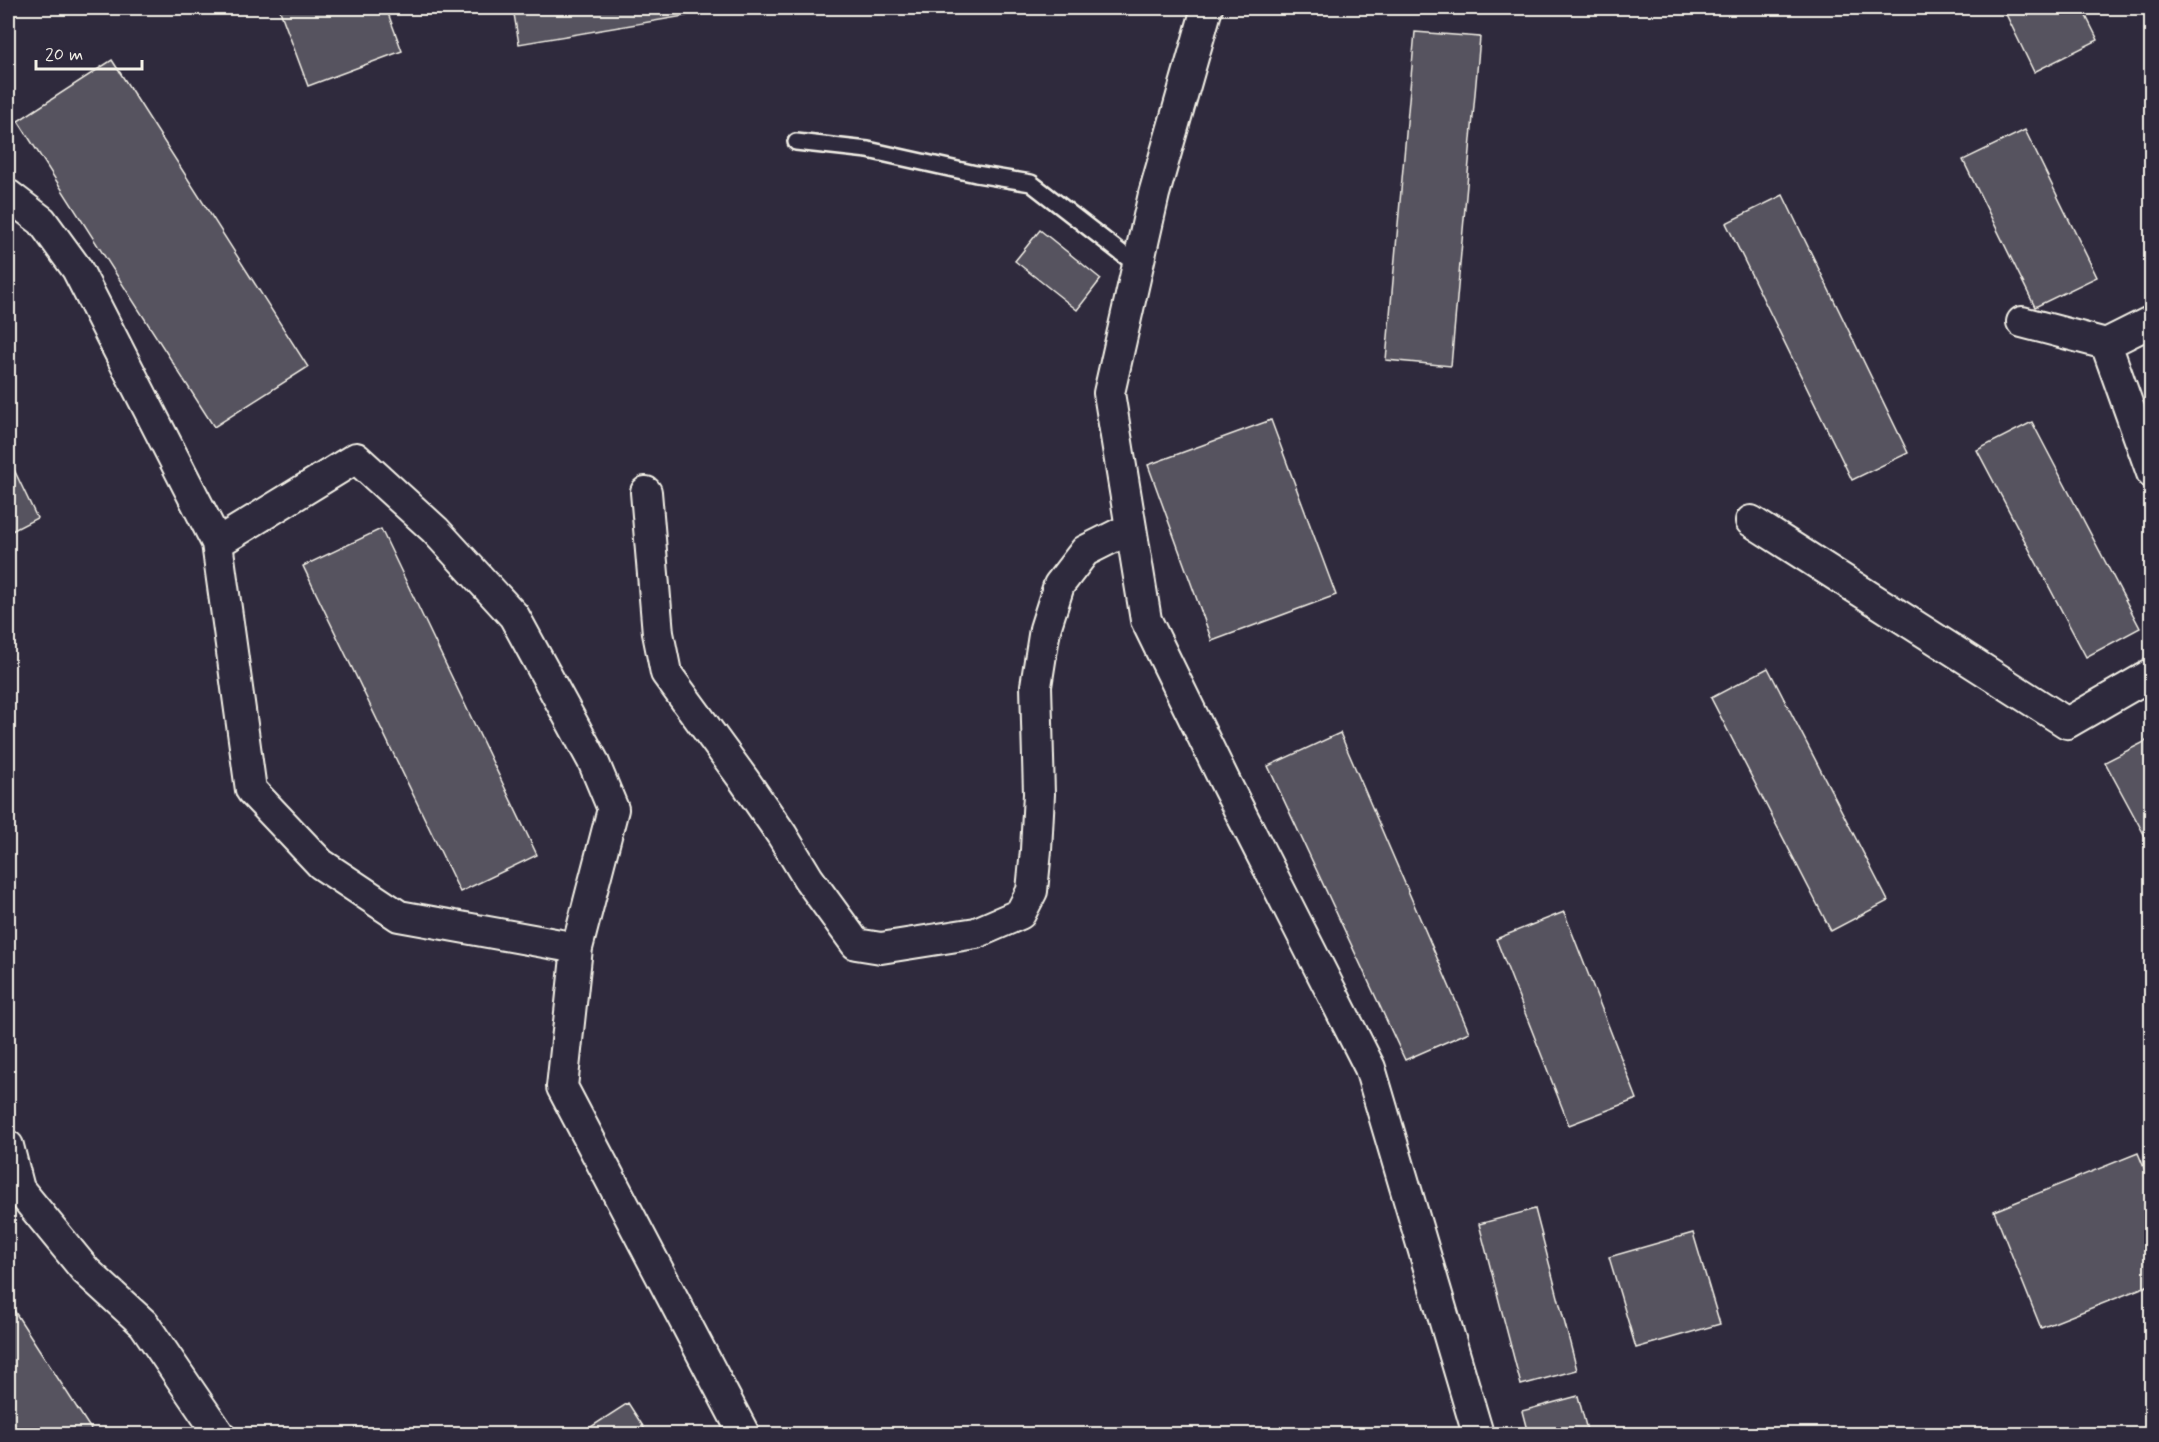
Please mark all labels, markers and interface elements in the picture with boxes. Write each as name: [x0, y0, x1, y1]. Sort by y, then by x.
scale bar: [36, 33, 142, 71]
text: 20 m: [45, 43, 83, 67]

